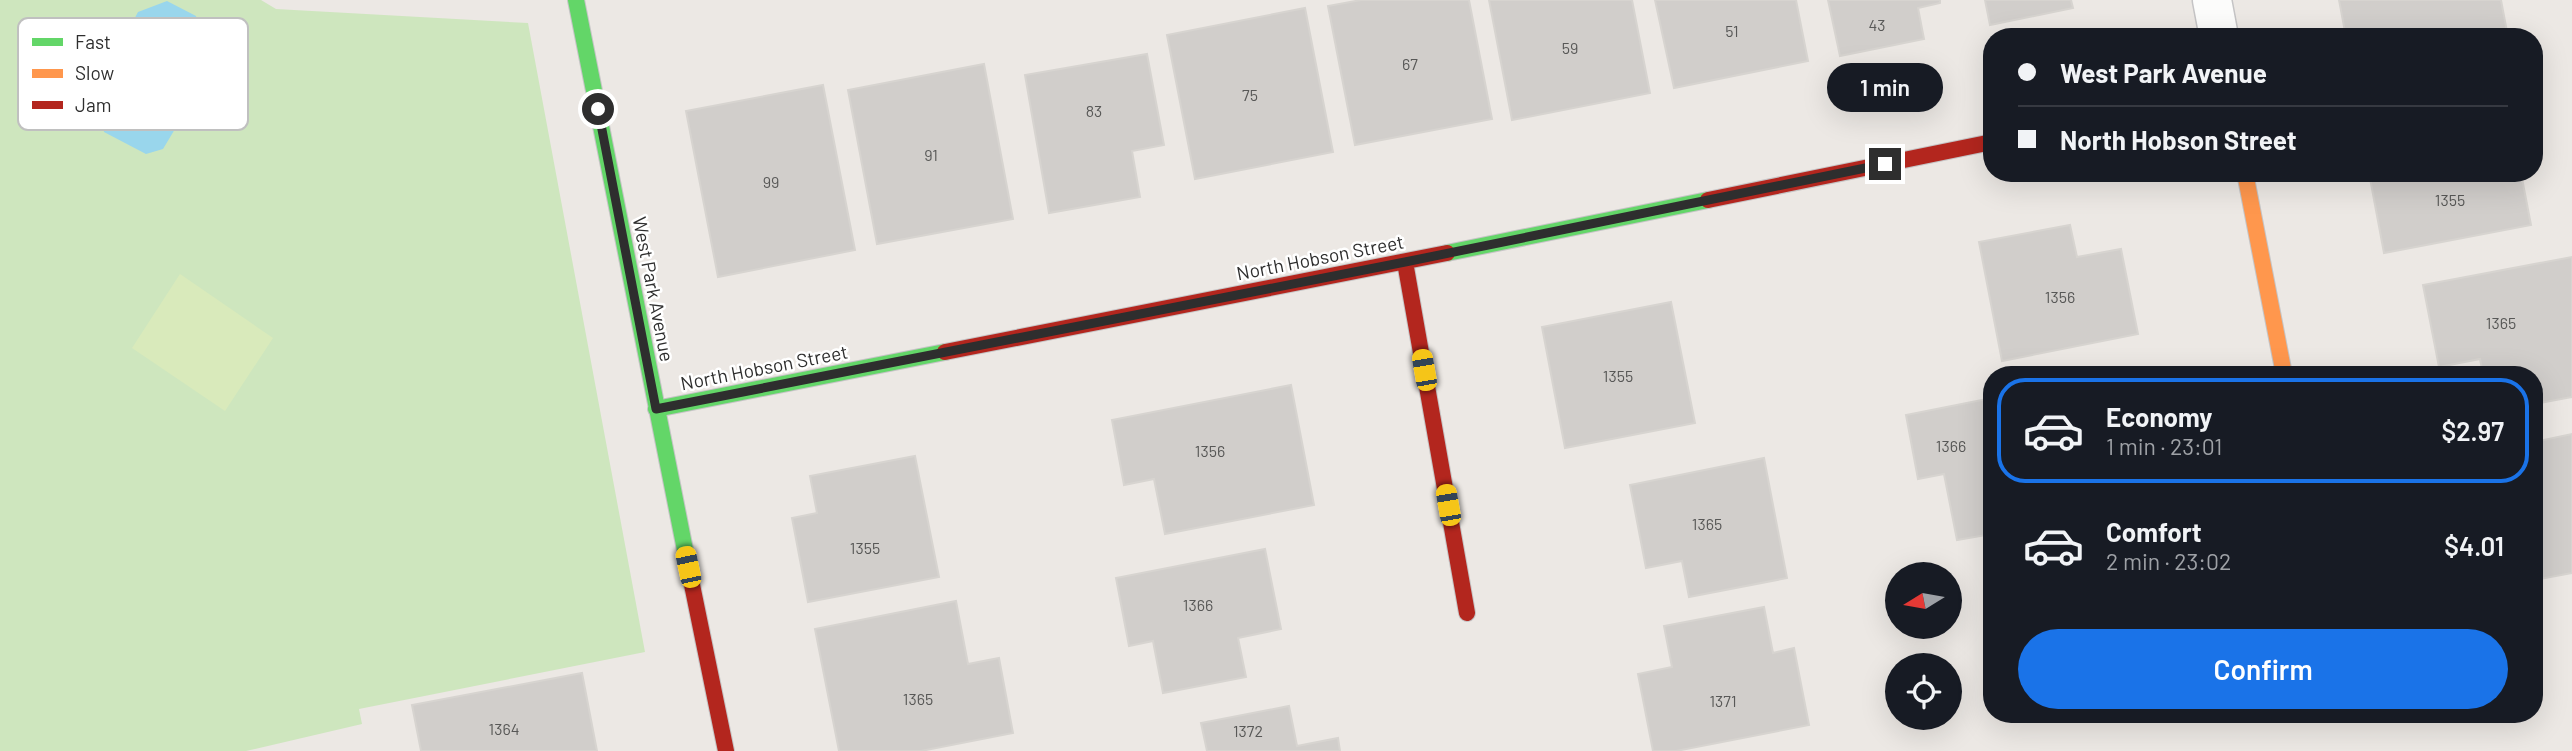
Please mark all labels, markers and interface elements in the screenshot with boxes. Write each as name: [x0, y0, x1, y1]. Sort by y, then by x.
house number: 43: [1868, 15, 1886, 34]
legend: [18, 18, 248, 130]
house number: 51: [1725, 21, 1739, 40]
text: Fast: [75, 30, 111, 53]
house number: 59: [1562, 38, 1578, 57]
house number: 67: [1402, 54, 1418, 73]
text: West Park Avenue: [2060, 57, 2267, 88]
text: Slow: [75, 61, 114, 84]
callout: 1 min: [1827, 62, 1943, 111]
text: 1 min: [1860, 73, 1910, 101]
house number: 75: [1242, 85, 1258, 104]
text: Jam: [75, 93, 111, 116]
route start: [582, 93, 614, 125]
house number: 83: [1086, 101, 1102, 120]
text: North Hobson Street: [2060, 124, 2297, 155]
house number: 91: [924, 145, 938, 164]
route end: [1869, 148, 1901, 180]
house number: 99: [763, 172, 779, 191]
house number: 1355: [2435, 190, 2465, 209]
street label: West Park Avenue: [629, 215, 679, 363]
street label: North Hobson Street: [1234, 230, 1406, 284]
house number: 1356: [2045, 287, 2075, 306]
house number: 1365: [2486, 313, 2516, 332]
street label: North Hobson Street: [678, 340, 850, 394]
car: [1411, 347, 1438, 393]
house number: 1355: [1603, 366, 1633, 385]
icon: car: [2022, 399, 2085, 462]
text: Economy: [2106, 401, 2212, 432]
text: $2.97: [2441, 415, 2504, 446]
text: 1 min · 23:01: [2106, 432, 2222, 460]
house number: 1366: [1936, 436, 1966, 455]
house number: 1356: [1195, 441, 1225, 460]
car: [1435, 482, 1462, 528]
house number: 1365: [1692, 514, 1722, 533]
icon: car: [2022, 514, 2085, 577]
text: Comfort: [2106, 516, 2202, 547]
text: $4.01: [2444, 530, 2504, 561]
house number: 1355: [850, 538, 880, 557]
car: [674, 544, 703, 590]
text: 2 min · 23:02: [2106, 547, 2231, 575]
north arrow: [1885, 562, 1962, 639]
map controls: [1885, 562, 1962, 730]
house number: 1366: [1183, 595, 1213, 614]
button: Confirm: [2018, 629, 2508, 709]
button: locate: [1885, 653, 1962, 730]
house number: 1365: [903, 689, 933, 708]
house number: 1371: [1709, 691, 1737, 710]
house number: 1364: [489, 719, 519, 738]
house number: 1372: [1233, 721, 1263, 740]

